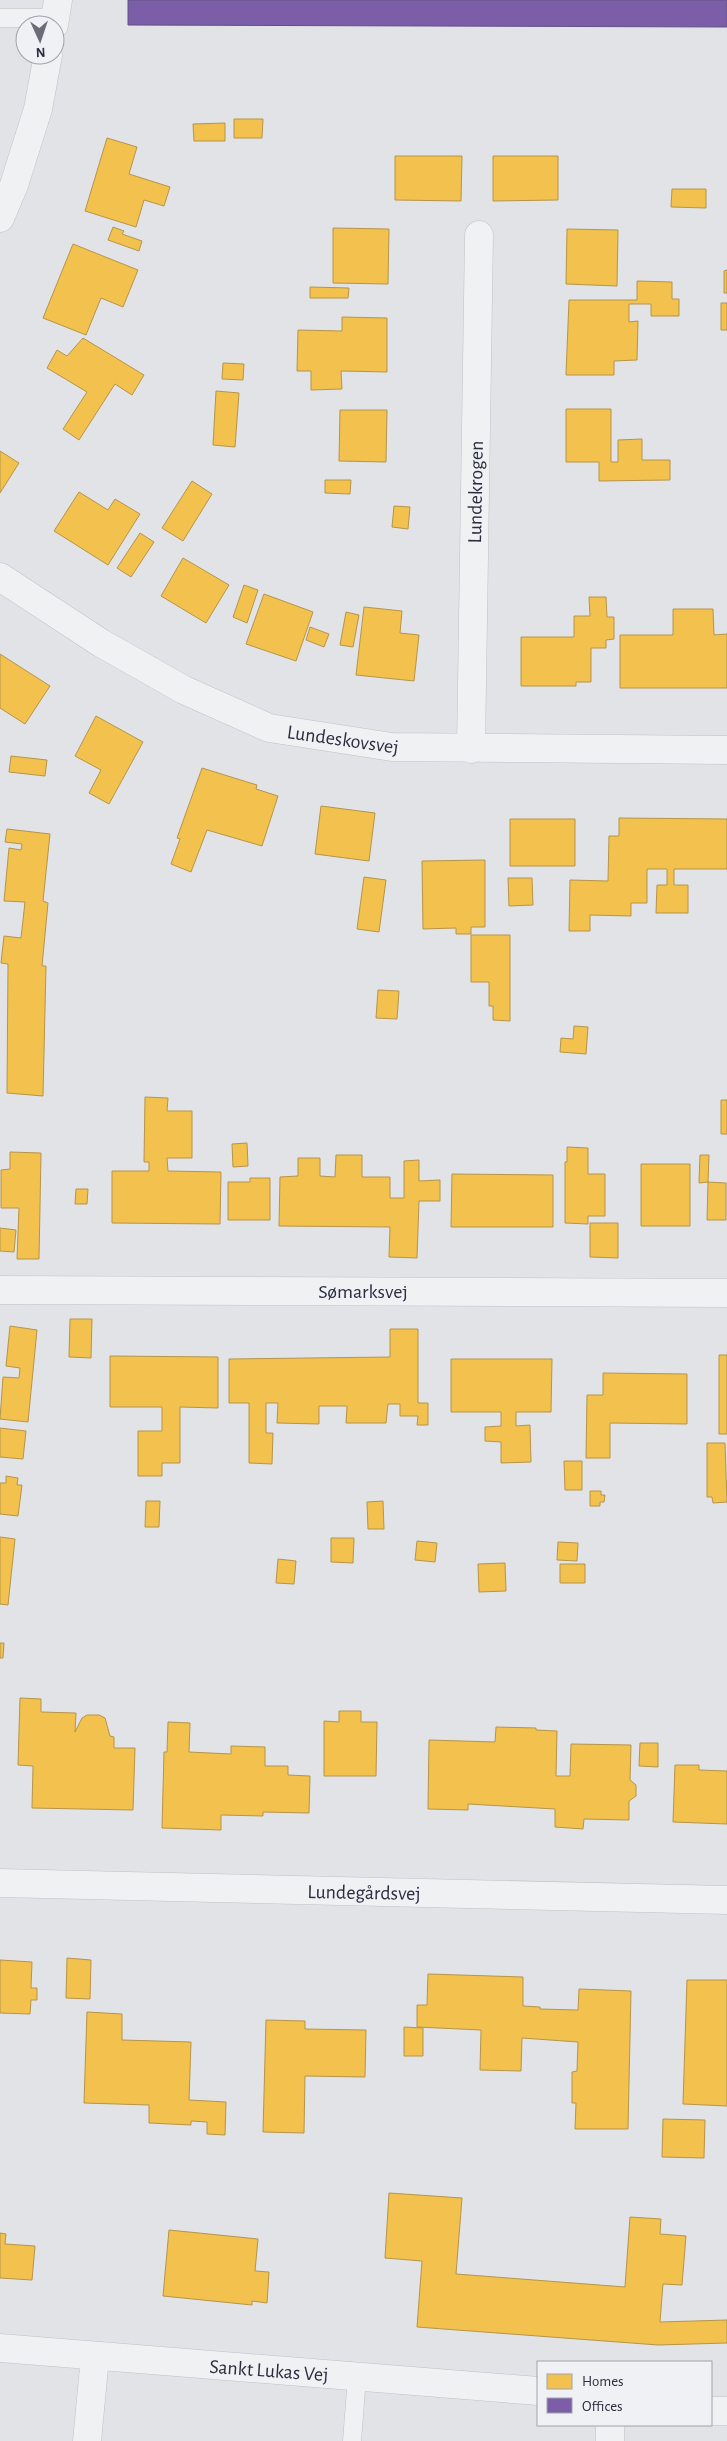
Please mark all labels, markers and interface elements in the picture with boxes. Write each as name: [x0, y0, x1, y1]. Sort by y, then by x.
north arrow: [15, 15, 65, 65]
text: N: [35, 45, 46, 59]
street label: Lundekrogen: [465, 440, 487, 544]
street label: Lundeskovsvej: [286, 722, 400, 758]
street label: Sømarksvej: [318, 1282, 408, 1302]
street label: Lundegårdsvej: [307, 1882, 421, 1904]
street label: Sankt Lukas Vej: [209, 2357, 329, 2385]
legend: [537, 2361, 712, 2426]
text: Homes: [582, 2374, 624, 2389]
text: Offices: [582, 2399, 623, 2414]

